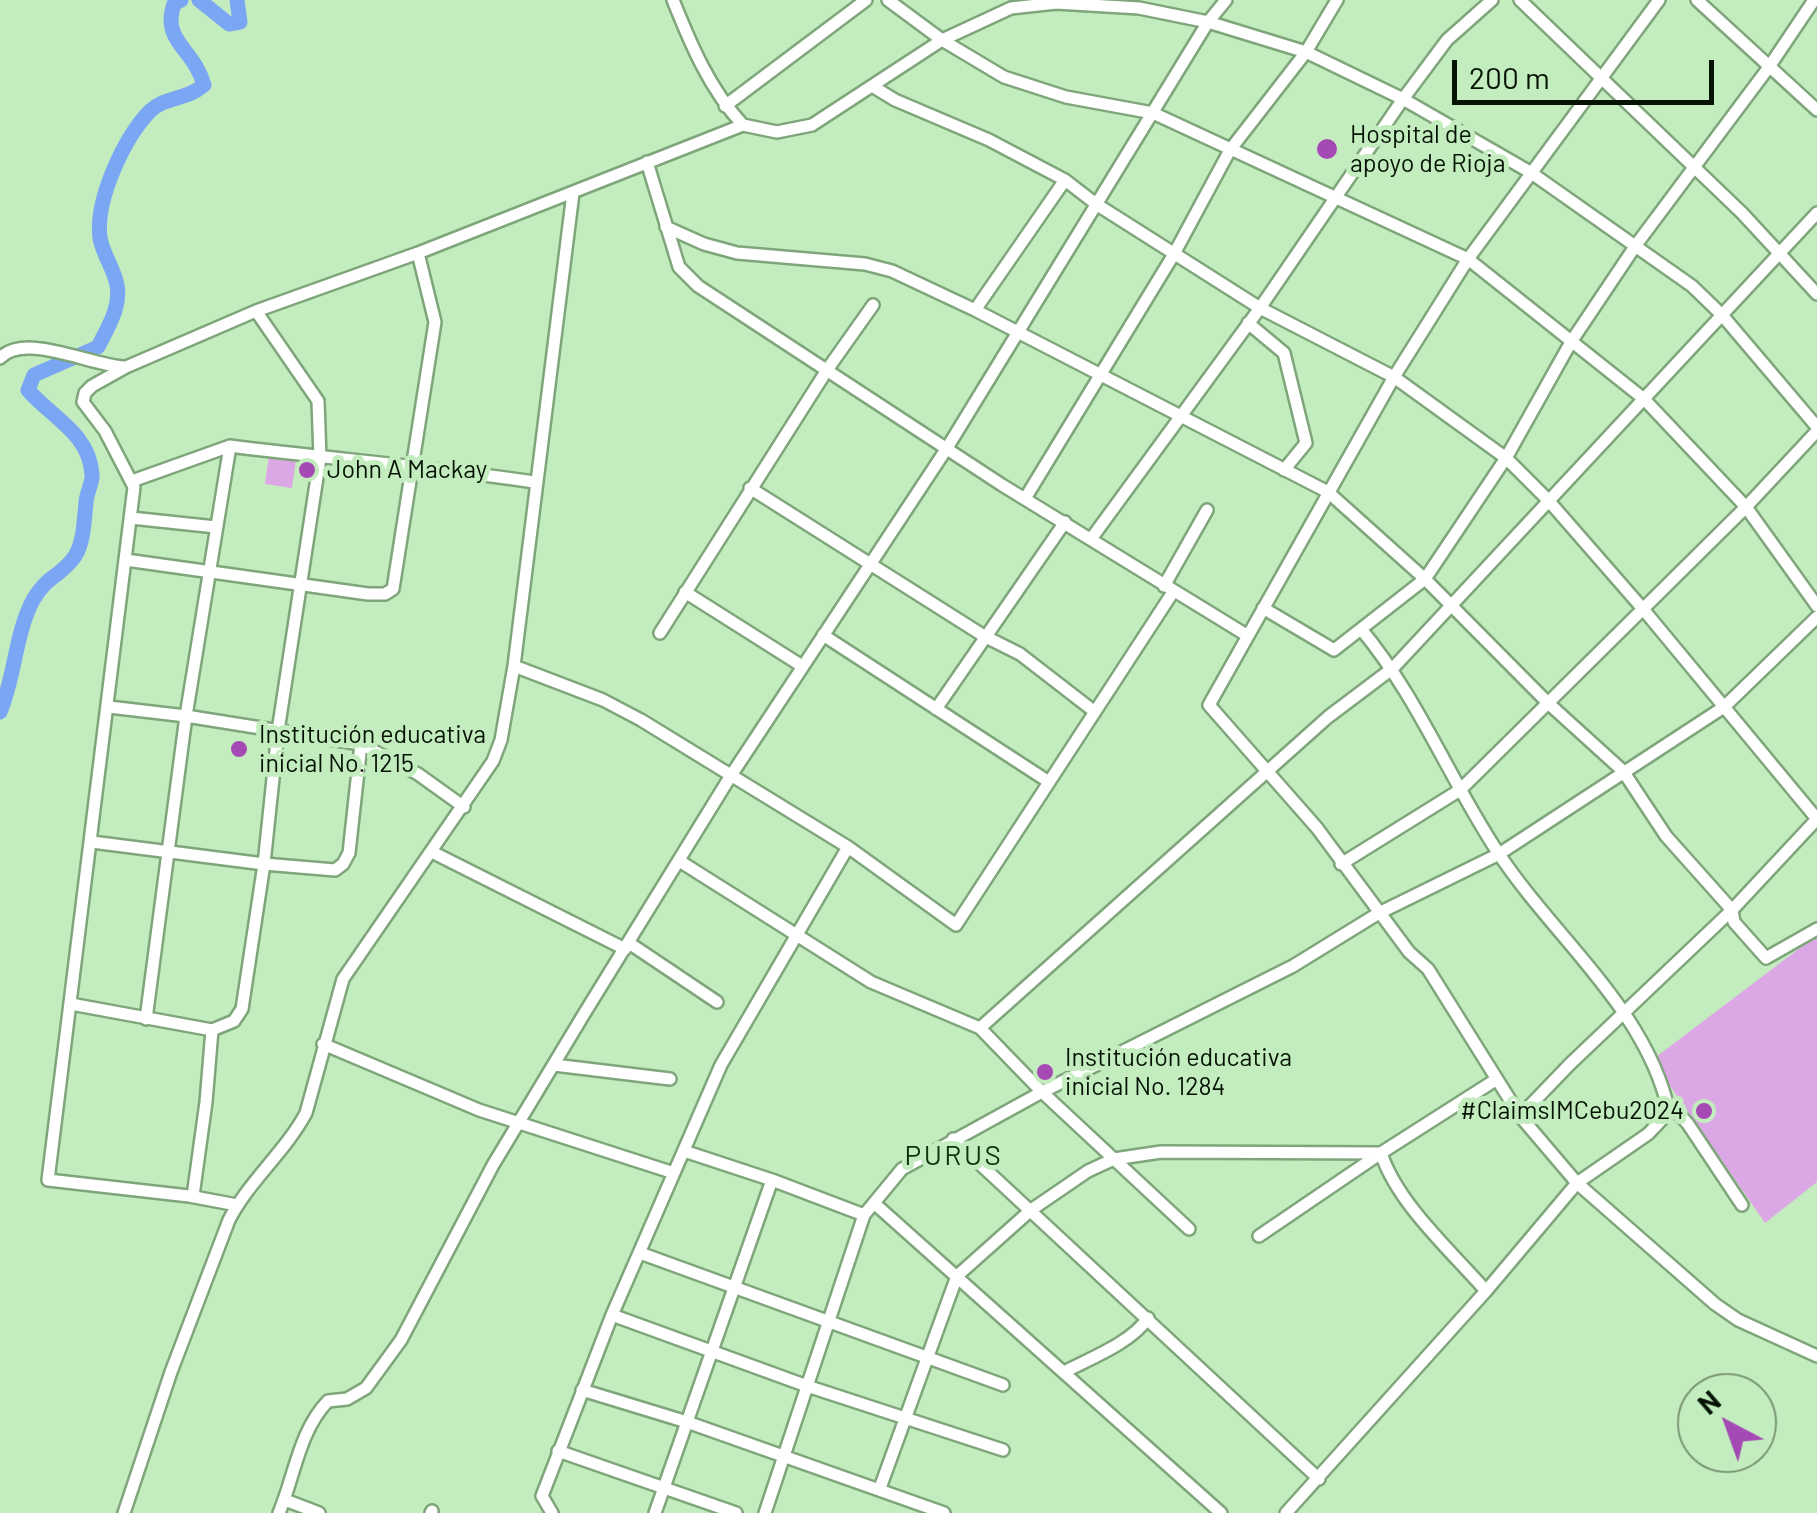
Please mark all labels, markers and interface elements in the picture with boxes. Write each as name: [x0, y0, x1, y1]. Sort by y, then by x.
scale bar: [1457, 40, 1720, 102]
text: 200 m: [1469, 59, 1550, 95]
place label: Hospital de apoyo de Rioja: [1350, 120, 1505, 179]
marker: Hospital de apoyo de Rioja: [1314, 136, 1340, 162]
place label: John A Mackay: [327, 455, 487, 485]
marker: John A Mackay: [296, 459, 318, 481]
place label: Institución educativa inicial No. 1215: [259, 720, 486, 779]
marker: Institución educativa inicial No. 1215: [228, 738, 250, 760]
place label: Institución educativa inicial No. 1284: [1065, 1043, 1292, 1102]
marker: Institución educativa inicial No. 1284: [1034, 1061, 1056, 1083]
place label: #ClaimsIMCebu2024: [1460, 1096, 1684, 1126]
marker: #ClaimsIMCebu2024: [1693, 1100, 1715, 1122]
district label: PURUS: [905, 1139, 1003, 1173]
north arrow: [1677, 1373, 1777, 1473]
text: N: [1690, 1383, 1727, 1421]

